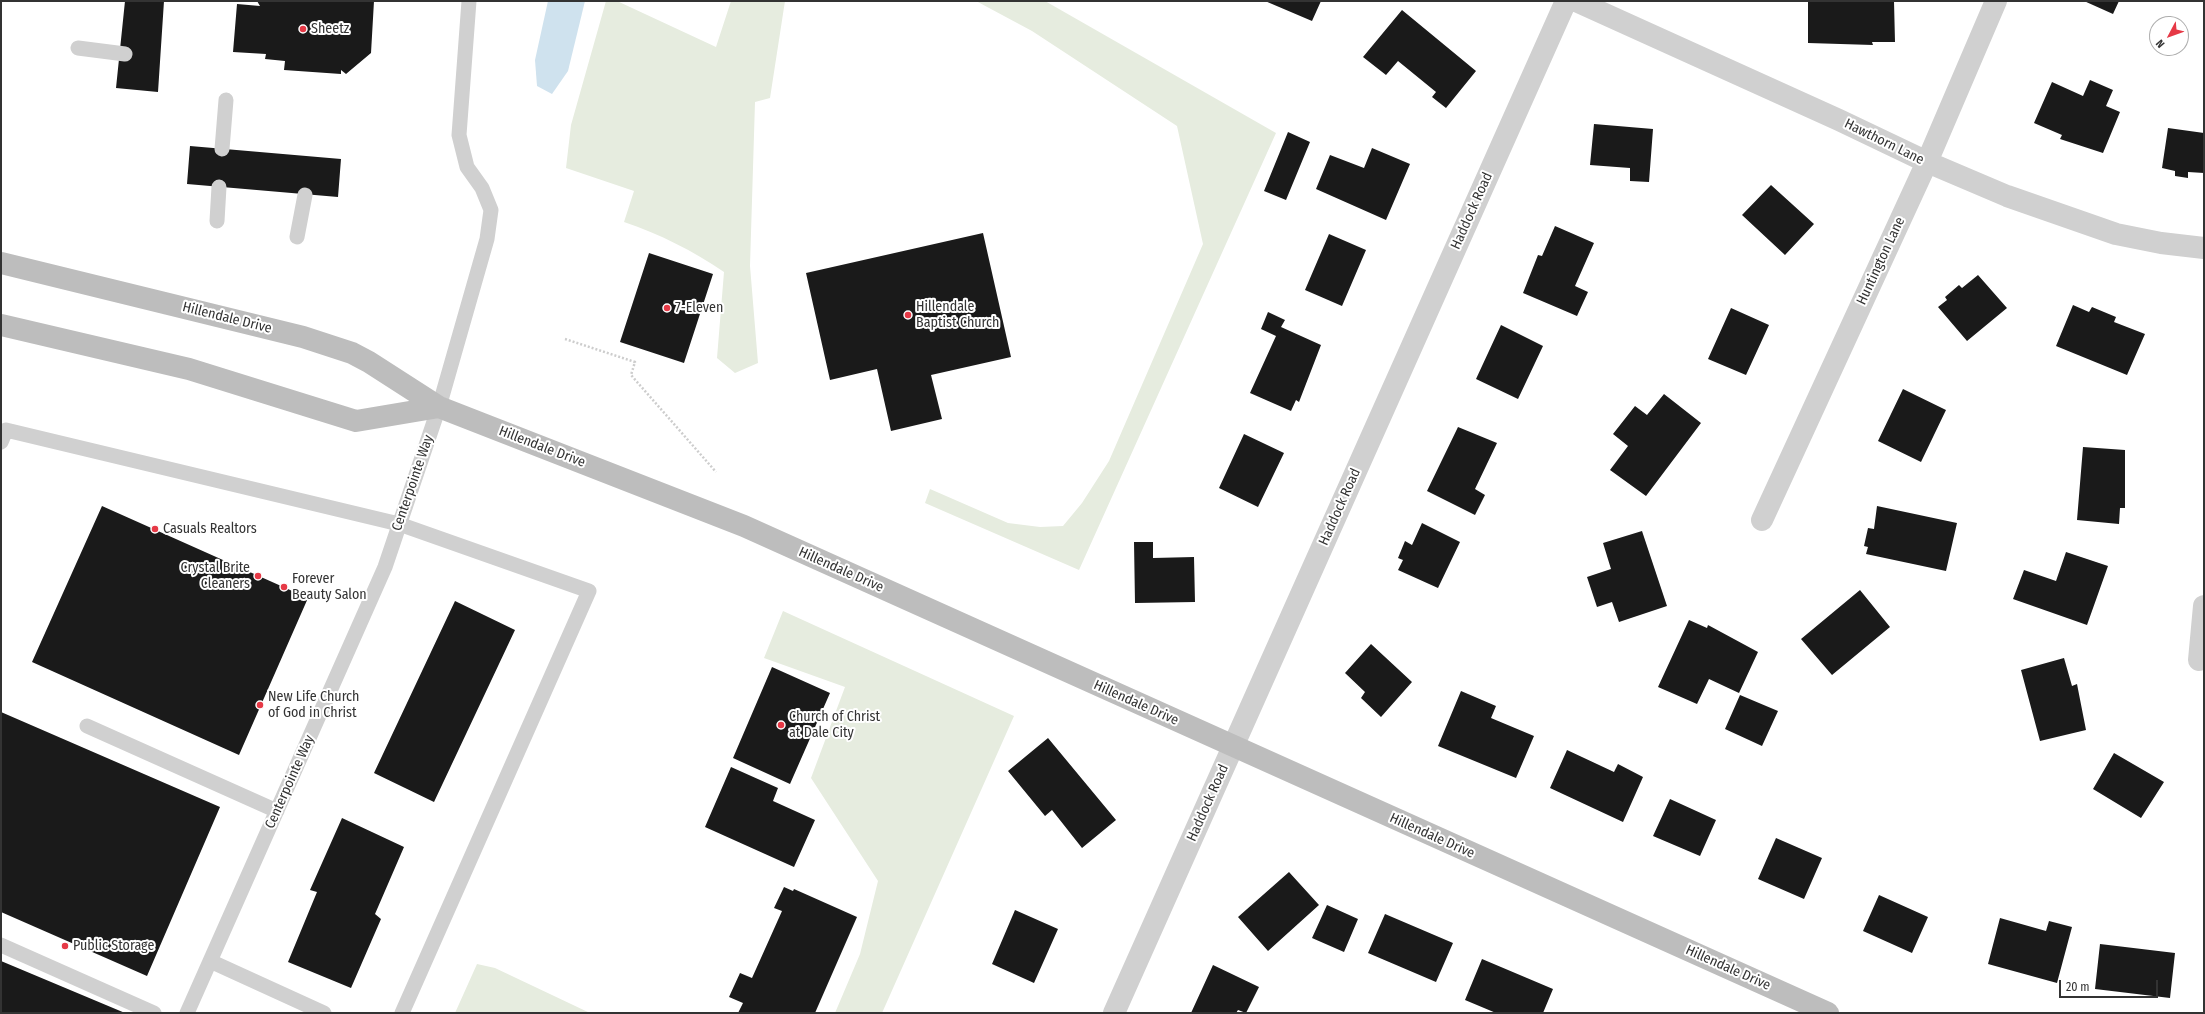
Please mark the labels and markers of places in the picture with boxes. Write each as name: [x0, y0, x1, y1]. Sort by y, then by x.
place label: Sheetz: [311, 21, 349, 37]
marker: Sheetz: [298, 24, 308, 34]
place label: Hillendale Baptist Church: [916, 299, 999, 332]
place label: 7-Eleven: [675, 300, 723, 316]
marker: 7-Eleven: [662, 303, 672, 313]
marker: Hillendale Baptist Church: [903, 310, 913, 320]
place label: Casuals Realtors: [163, 521, 257, 537]
marker: Casuals Realtors: [150, 524, 160, 534]
place label: Crystal Brite Cleaners: [181, 560, 250, 592]
marker: Crystal Brite Cleaners: [253, 571, 263, 581]
place label: Forever Beauty Salon: [292, 571, 367, 604]
marker: Forever Beauty Salon: [279, 582, 289, 592]
place label: New Life Church of God in Christ: [268, 689, 359, 722]
marker: New Life Church of God in Christ: [255, 700, 265, 710]
place label: Church of Christ at Dale City: [789, 709, 880, 742]
marker: Church of Christ at Dale City: [776, 720, 786, 730]
place label: Public Storage: [73, 938, 154, 954]
marker: Public Storage: [60, 941, 70, 951]

